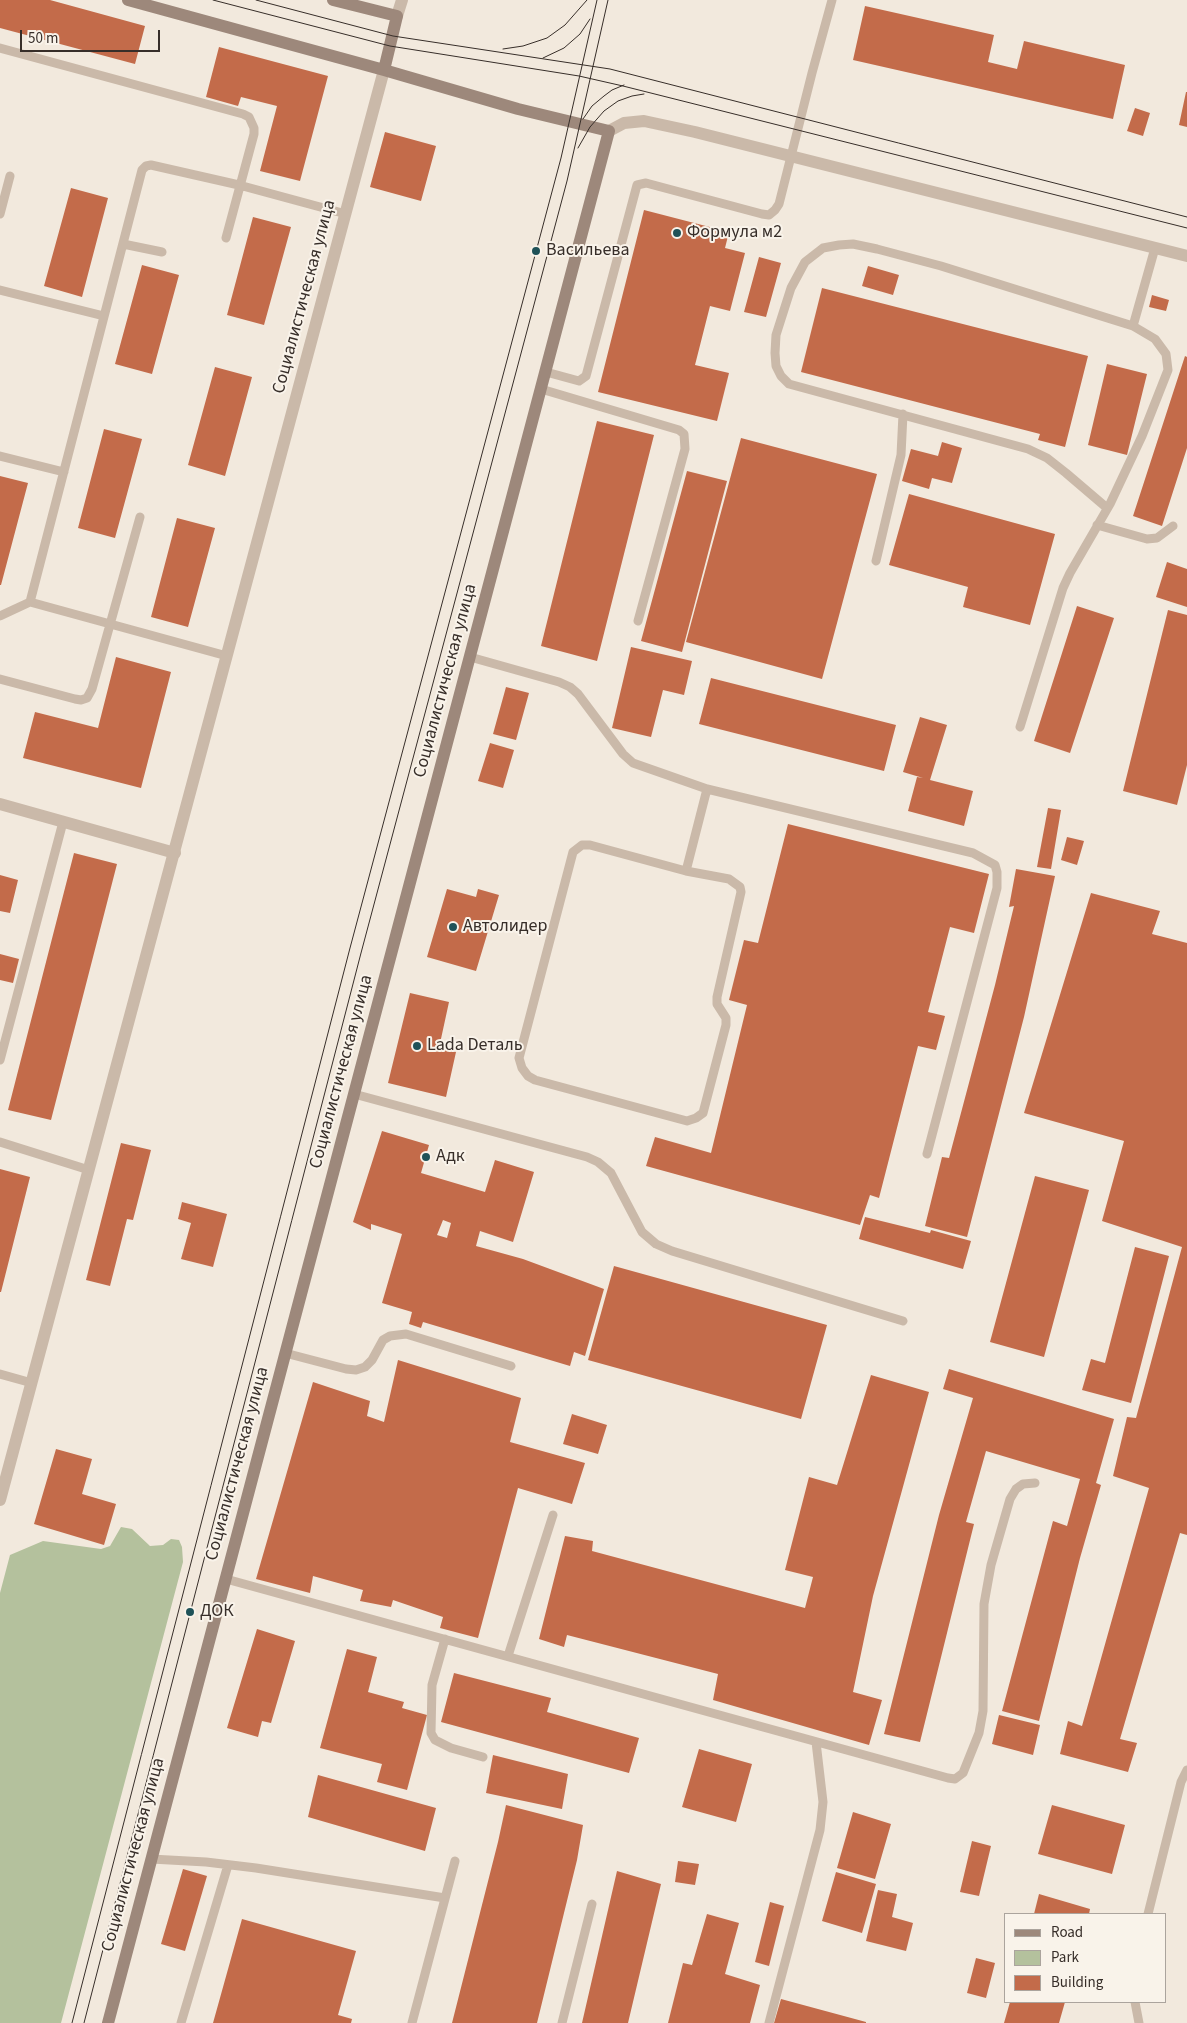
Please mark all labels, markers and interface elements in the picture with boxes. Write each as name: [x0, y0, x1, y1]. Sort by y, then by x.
scale bar: [22, 20, 162, 52]
text: 50 m: [28, 28, 58, 49]
street label: Социалистическая улица: [269, 198, 341, 396]
place label: Формула м2: [687, 222, 782, 244]
marker: Формула м2: [671, 227, 683, 239]
place label: Васильева: [546, 240, 630, 262]
marker: Васильева: [530, 245, 542, 257]
street label: Социалистическая улица: [410, 582, 482, 780]
place label: Автолидер: [463, 916, 548, 938]
marker: Автолидер: [447, 921, 459, 933]
street label: Социалистическая улица: [306, 973, 378, 1171]
place label: Lada Dеталь: [427, 1035, 523, 1057]
marker: Lada Dеталь: [411, 1040, 423, 1052]
place label: Адк: [436, 1146, 465, 1168]
marker: Адк: [420, 1151, 432, 1163]
street label: Социалистическая улица: [202, 1365, 274, 1563]
place label: ДОК: [200, 1601, 234, 1623]
marker: ДОК: [184, 1606, 196, 1618]
street label: Социалистическая улица: [98, 1756, 170, 1954]
legend: [1004, 1913, 1167, 2003]
text: Road: [1051, 1922, 1083, 1943]
text: Park: [1051, 1947, 1079, 1968]
text: Building: [1051, 1972, 1103, 1993]

